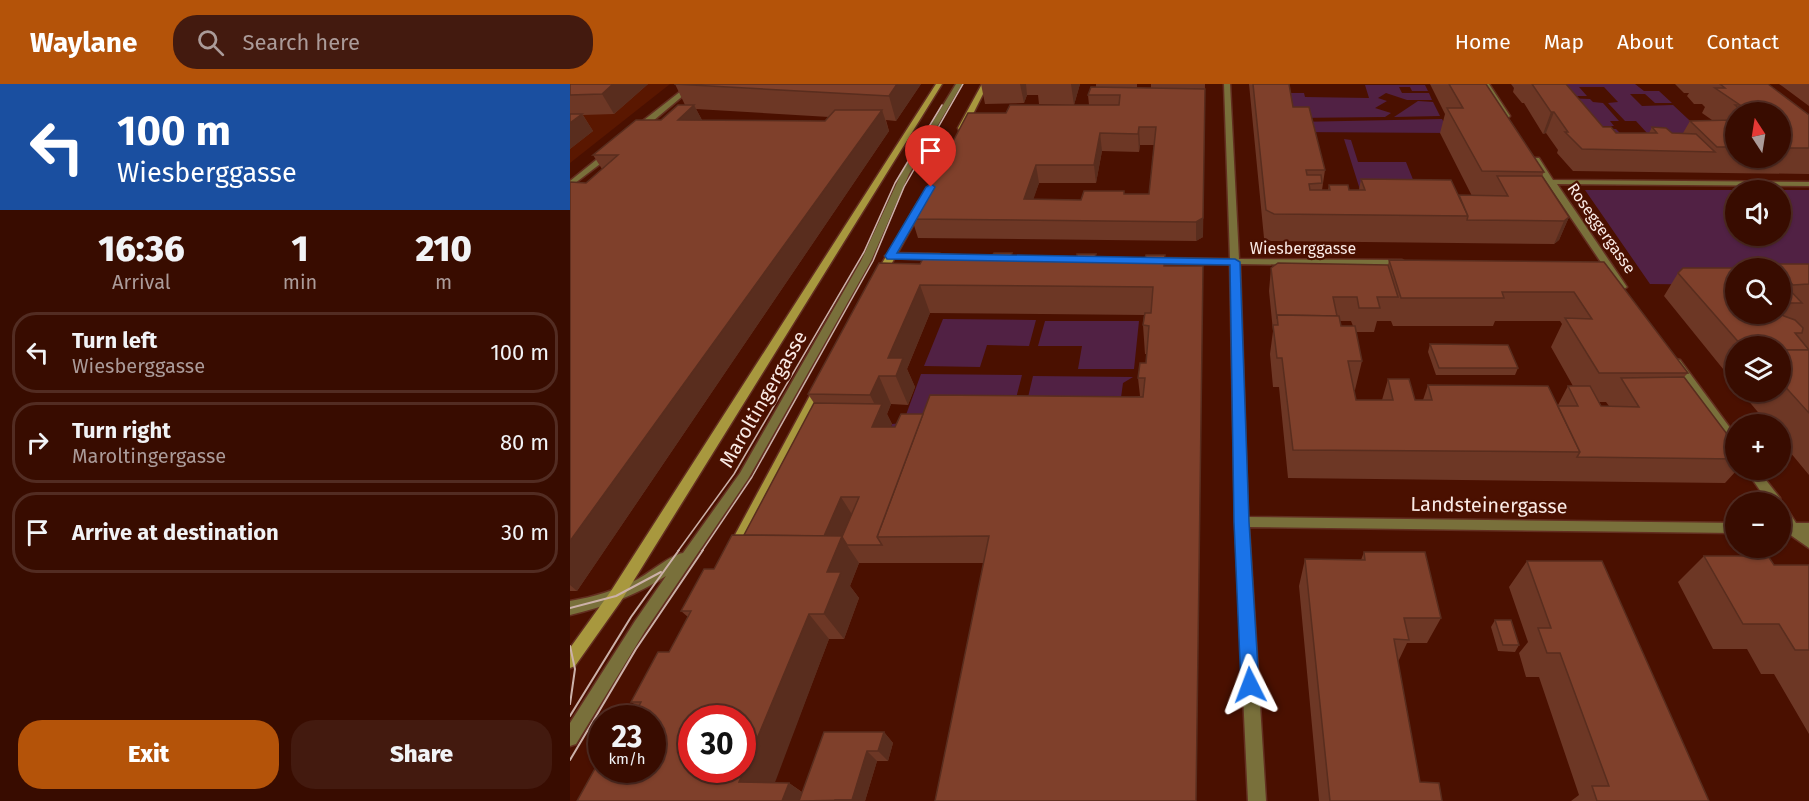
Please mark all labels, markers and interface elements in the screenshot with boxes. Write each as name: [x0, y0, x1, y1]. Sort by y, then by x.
search box: [173, 15, 593, 69]
text: Waylane: [30, 26, 137, 59]
icon: search: [194, 26, 227, 59]
text: Search here: [242, 29, 360, 56]
text: Home: [1455, 29, 1511, 55]
text: Map: [1544, 29, 1584, 55]
text: About: [1617, 29, 1674, 55]
text: Contact: [1707, 29, 1779, 55]
north arrow: [1725, 102, 1791, 168]
map controls: [1725, 102, 1791, 558]
text: 100 m: [117, 106, 231, 156]
icon: left: [18, 108, 96, 186]
pin: [905, 125, 956, 187]
icon: arrive: [914, 134, 947, 167]
text: Wiesberggasse: [117, 157, 297, 189]
street label: Roseggergasse: [1563, 179, 1640, 277]
button: sound: [1725, 180, 1791, 246]
text: 16:36: [98, 227, 185, 271]
text: 1: [292, 227, 309, 271]
text: 210: [415, 227, 472, 271]
street label: Wiesberggasse: [1250, 239, 1356, 258]
button: search: [1725, 258, 1791, 324]
text: Arrival: [112, 270, 171, 294]
text: min: [283, 270, 317, 294]
text: m: [435, 270, 452, 294]
street label: Maroltingergasse: [714, 326, 812, 472]
text: Turn left: [72, 327, 157, 354]
icon: left: [21, 336, 54, 369]
button: layers: [1725, 336, 1791, 402]
text: 100 m: [490, 339, 549, 366]
text: Wiesberggasse: [72, 354, 205, 378]
button: +: [1725, 414, 1791, 480]
text: Turn right: [72, 417, 171, 444]
icon: right: [21, 426, 54, 459]
text: 80 m: [500, 429, 549, 456]
text: Maroltingergasse: [72, 444, 226, 468]
street label: Landsteinergasse: [1410, 492, 1568, 518]
button: −: [1725, 492, 1791, 558]
icon: arrive: [21, 516, 54, 549]
text: Arrive at destination: [72, 519, 279, 546]
text: 30 m: [501, 519, 549, 546]
position arrow: [1218, 653, 1282, 717]
speed limit sign: 30: [678, 705, 756, 783]
text: 23: [612, 719, 642, 755]
button: Exit: [18, 720, 279, 789]
button: Share: [291, 720, 552, 789]
text: km/h: [608, 750, 646, 768]

